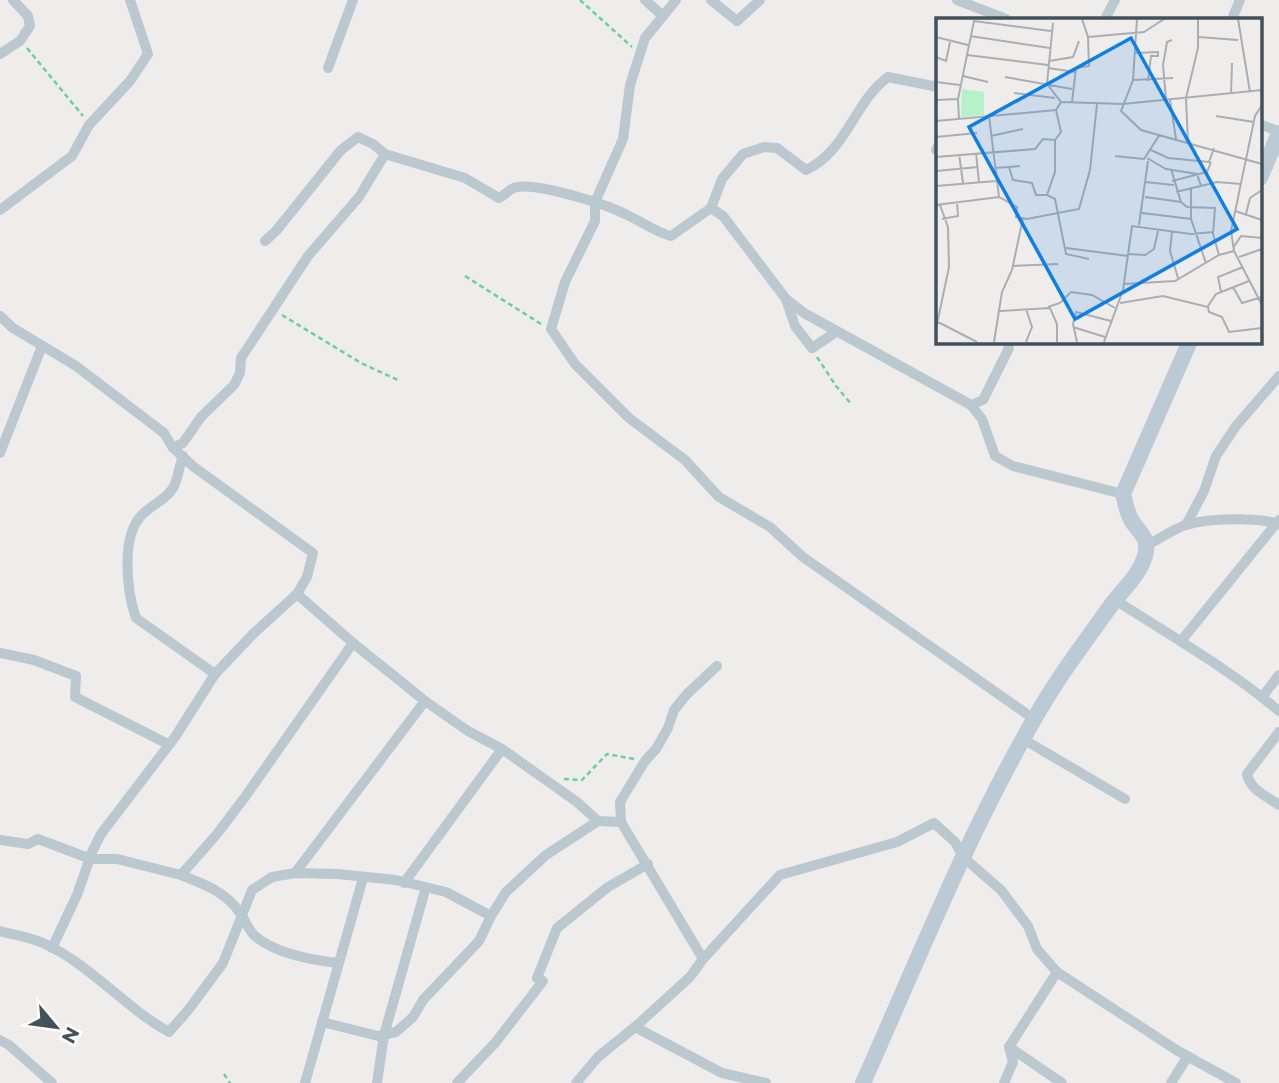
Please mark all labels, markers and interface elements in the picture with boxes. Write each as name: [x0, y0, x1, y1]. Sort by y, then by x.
inset map: [936, 18, 1262, 343]
north arrow: [21, 992, 91, 1062]
text: N: [57, 1023, 84, 1047]

